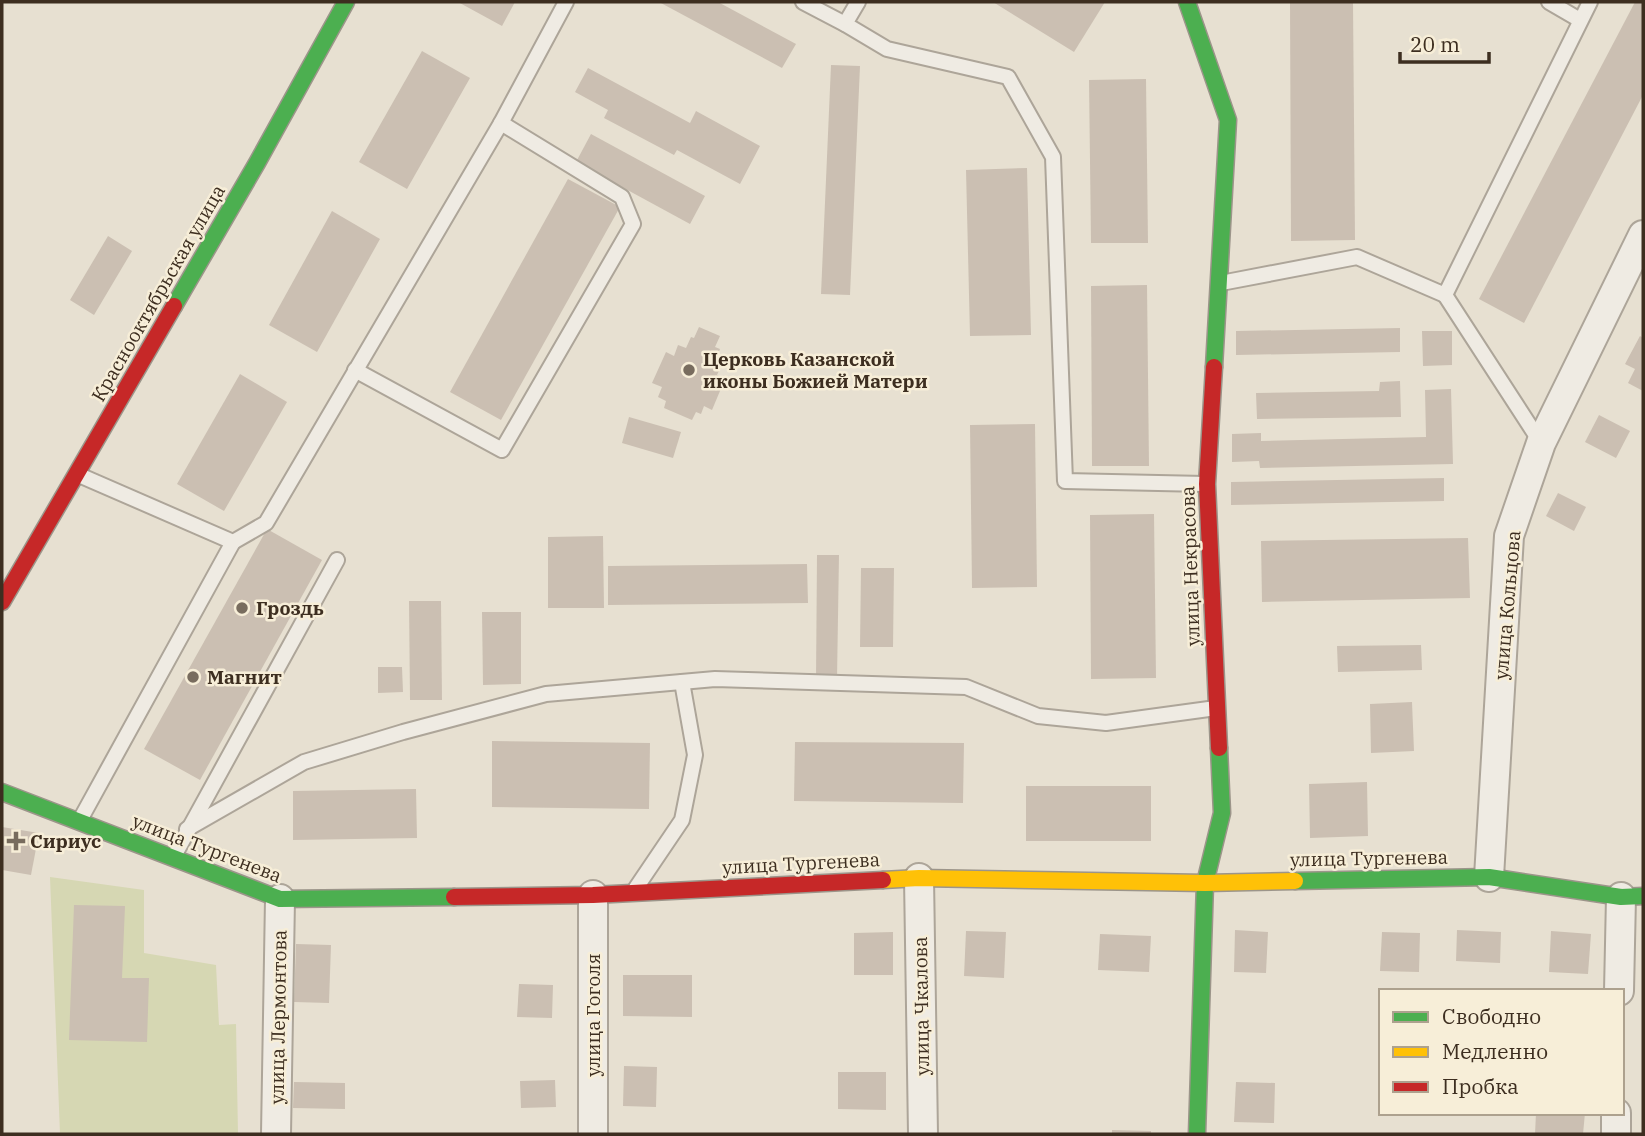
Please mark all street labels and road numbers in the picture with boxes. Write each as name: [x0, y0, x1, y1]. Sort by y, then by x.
street label: Краснооктябрьская улица: [86, 180, 230, 406]
street label: улица Некрасова: [1175, 485, 1205, 647]
street label: улица Кольцова: [1489, 529, 1525, 681]
street label: улица Тургенева: [129, 808, 285, 888]
street label: улица Тургенева: [1290, 845, 1448, 871]
street label: улица Тургенева: [721, 847, 881, 879]
street label: улица Лермонтова: [264, 929, 292, 1105]
street label: улица Чкалова: [908, 936, 934, 1076]
street label: улица Гоголя: [581, 953, 605, 1077]

